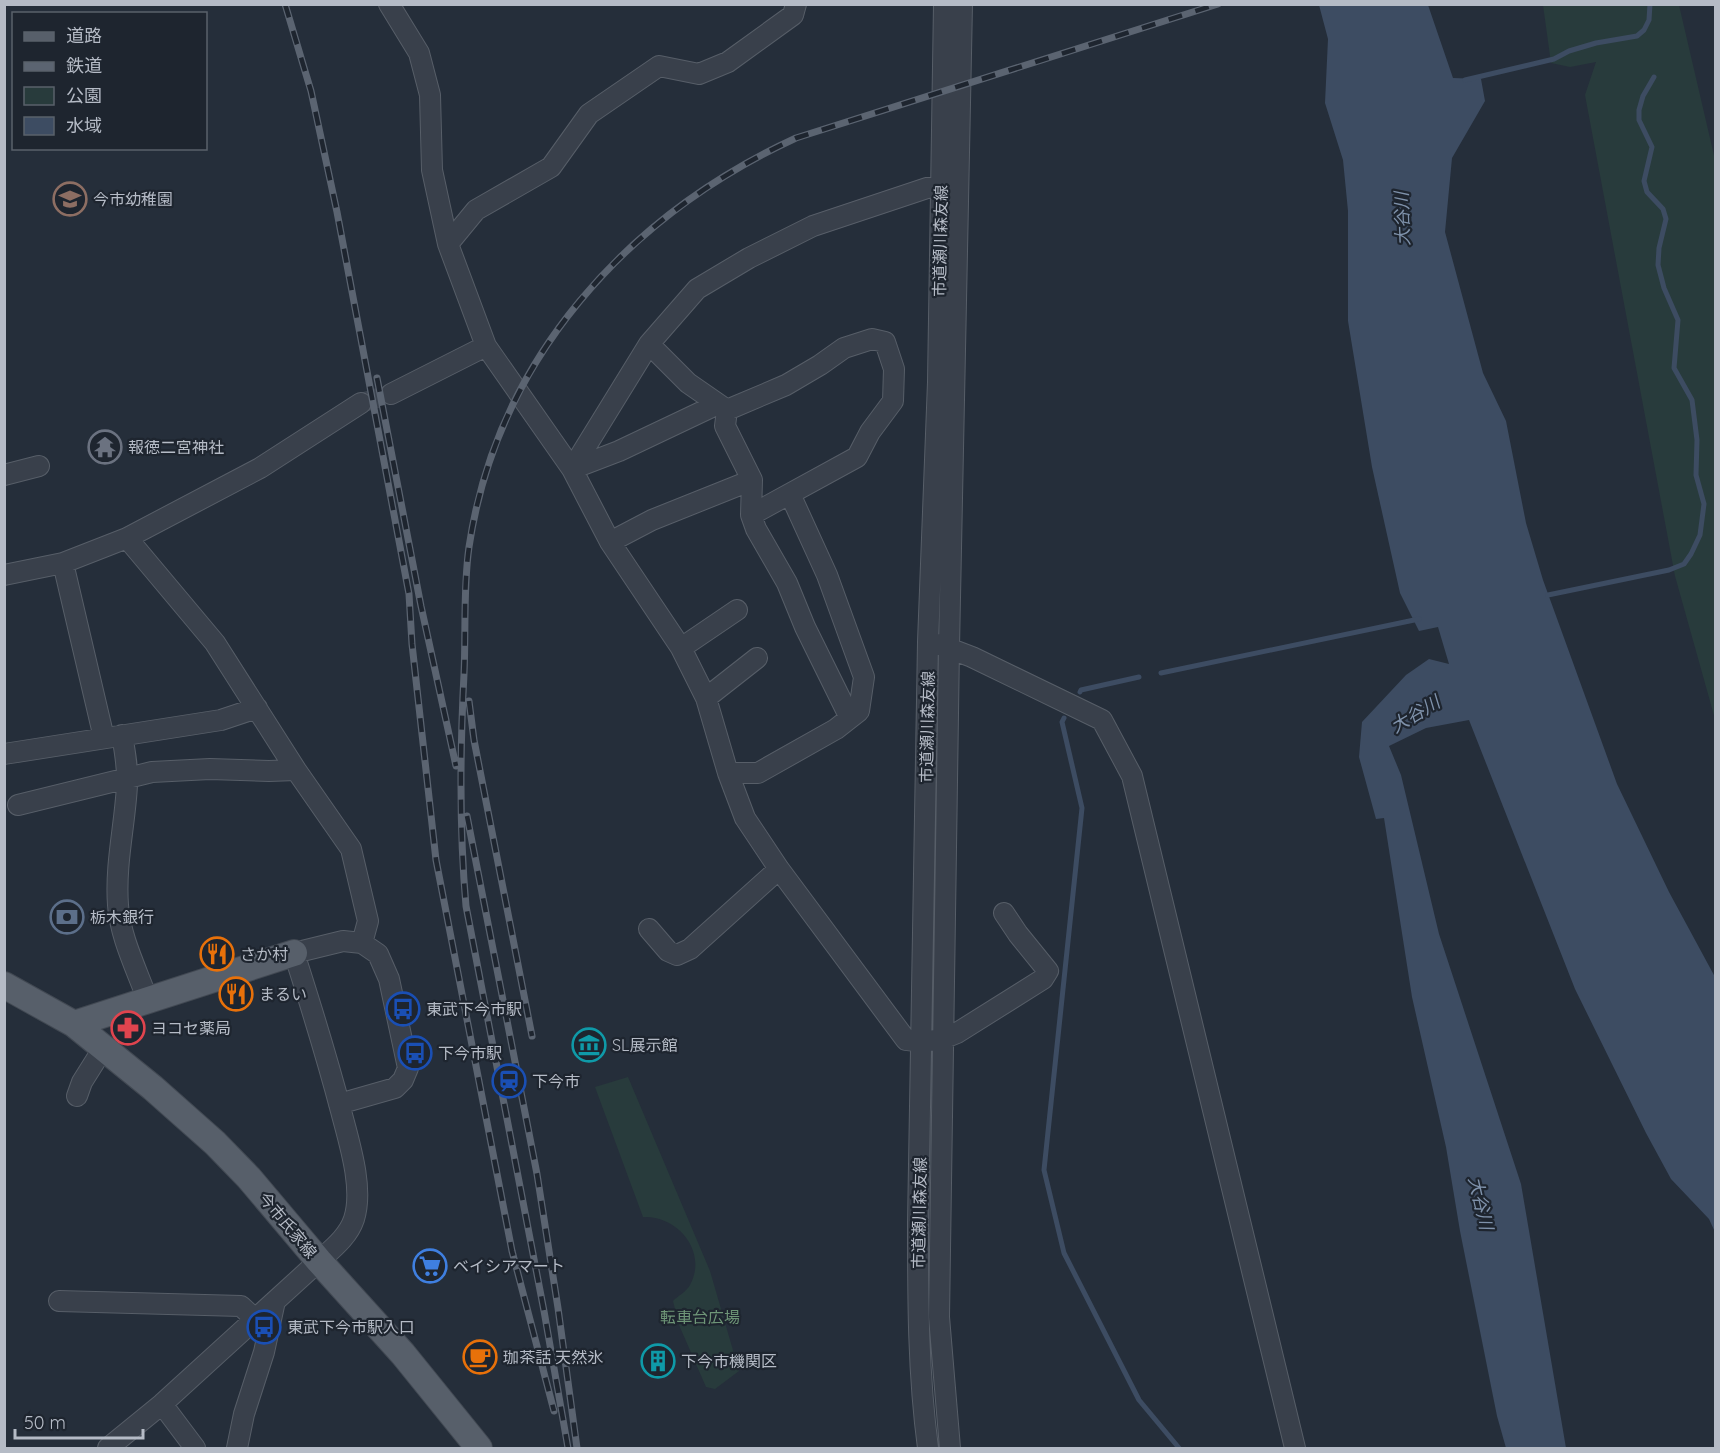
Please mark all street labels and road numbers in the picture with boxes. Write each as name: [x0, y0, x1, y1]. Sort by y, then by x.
street label: 市道瀬川森友線: [929, 185, 951, 297]
street label: 市道瀬川森友線: [916, 671, 938, 783]
street label: 市道瀬川森友線: [908, 1157, 930, 1269]
street label: 今市氏家線: [255, 1188, 321, 1262]

